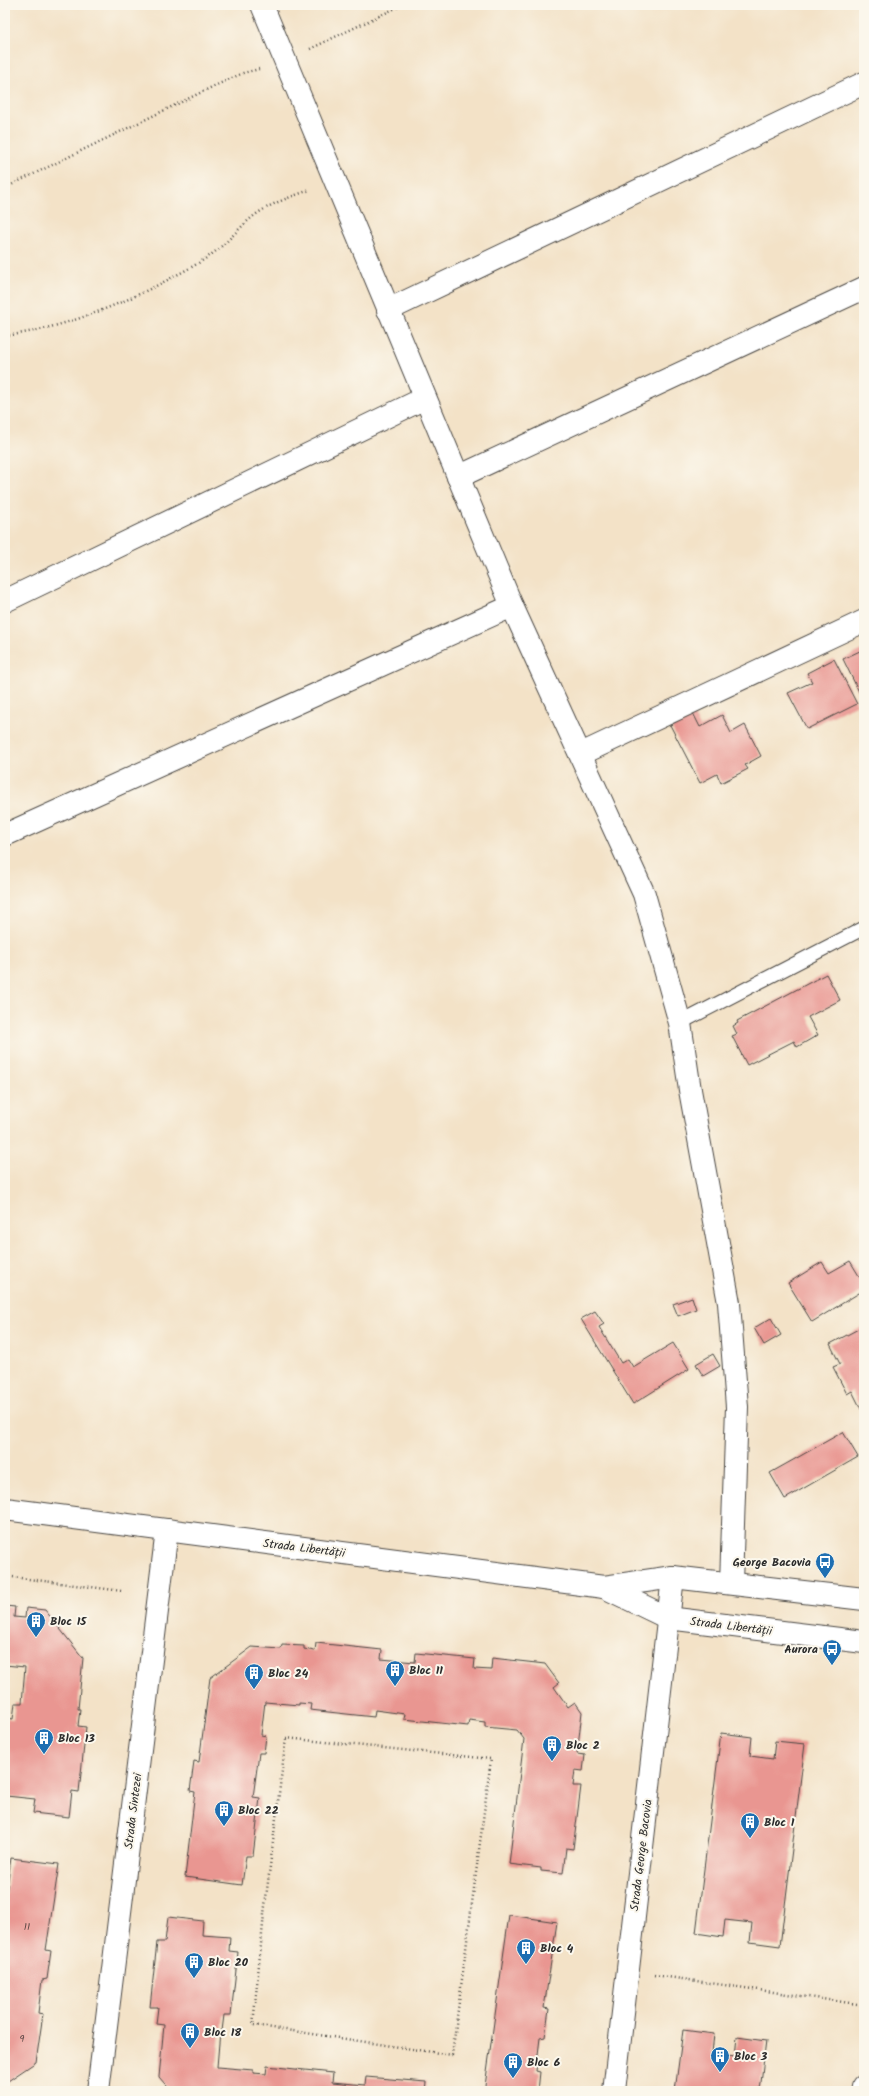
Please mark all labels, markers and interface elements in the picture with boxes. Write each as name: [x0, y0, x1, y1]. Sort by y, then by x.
street label: Strada Libertății: [262, 1534, 347, 1563]
bus stop icon: George Bacovia: [814, 1551, 836, 1579]
place label: George Bacovia: [733, 1553, 811, 1572]
building icon: Bloc 15: [25, 1610, 47, 1638]
place label: Bloc 15: [50, 1612, 87, 1631]
street label: Strada Libertății: [689, 1612, 774, 1641]
bus stop icon: Aurora: [821, 1638, 843, 1666]
place label: Aurora: [784, 1640, 818, 1659]
building icon: Bloc 11: [384, 1659, 406, 1687]
place label: Bloc 11: [409, 1661, 443, 1680]
building icon: Bloc 24: [243, 1662, 265, 1690]
place label: Bloc 24: [268, 1664, 309, 1683]
building icon: Bloc 13: [33, 1727, 55, 1755]
place label: Bloc 13: [58, 1729, 95, 1748]
building icon: Bloc 2: [541, 1734, 563, 1762]
place label: Bloc 2: [566, 1736, 600, 1755]
street label: Strada Sintezei: [119, 1771, 148, 1850]
street label: Strada George Bacovia: [625, 1798, 658, 1912]
building icon: Bloc 22: [213, 1799, 235, 1827]
place label: Bloc 22: [238, 1801, 279, 1820]
building icon: Bloc 1: [739, 1811, 761, 1839]
place label: Bloc 1: [764, 1813, 795, 1832]
house number: 11: [24, 1919, 30, 1935]
building icon: Bloc 4: [515, 1937, 537, 1965]
place label: Bloc 4: [540, 1939, 574, 1958]
building icon: Bloc 20: [183, 1951, 205, 1979]
place label: Bloc 20: [208, 1953, 249, 1972]
building icon: Bloc 18: [179, 2021, 201, 2049]
place label: Bloc 18: [204, 2023, 242, 2042]
house number: 9: [20, 2031, 25, 2047]
building icon: Bloc 3: [709, 2045, 731, 2073]
place label: Bloc 3: [734, 2047, 768, 2066]
building icon: Bloc 6: [502, 2051, 524, 2079]
place label: Bloc 6: [527, 2053, 561, 2072]

